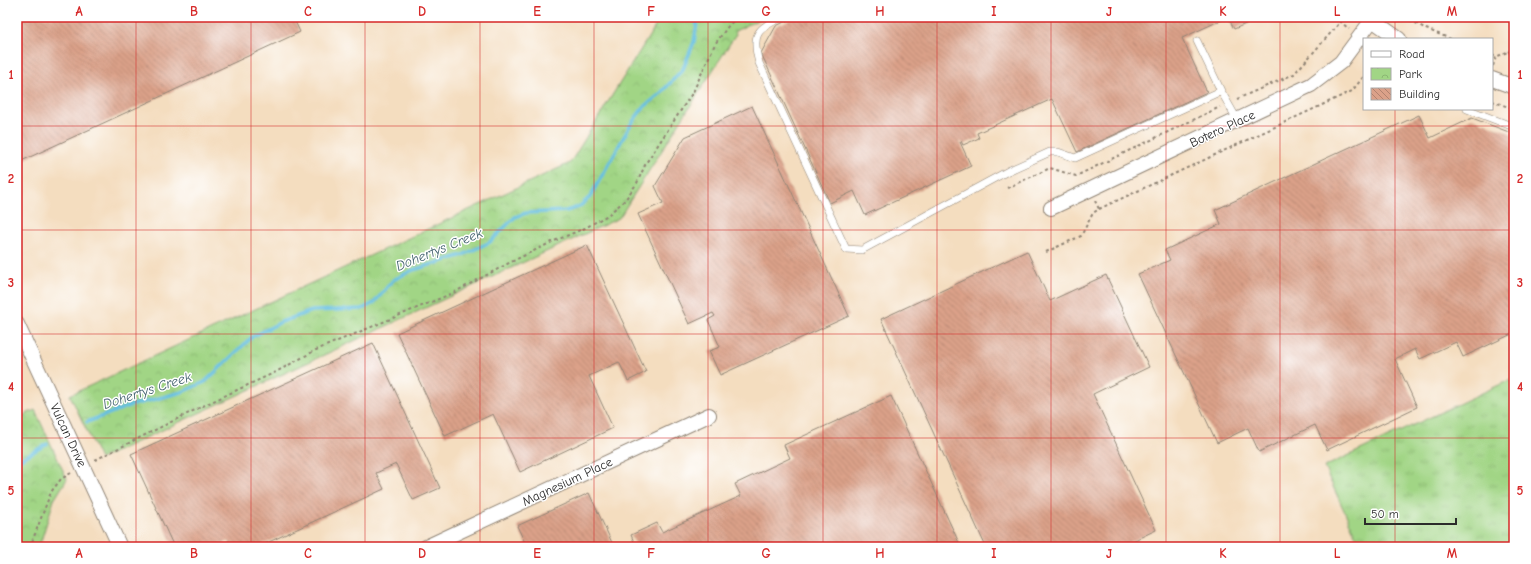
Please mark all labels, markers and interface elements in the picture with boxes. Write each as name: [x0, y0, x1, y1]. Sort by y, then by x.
text: A: [75, 4, 83, 19]
text: B: [190, 4, 198, 19]
text: C: [304, 4, 312, 19]
text: D: [418, 4, 426, 19]
text: E: [533, 4, 541, 19]
text: F: [647, 4, 655, 19]
text: G: [761, 4, 771, 19]
text: H: [875, 4, 885, 19]
text: I: [991, 4, 997, 19]
text: J: [1106, 4, 1112, 19]
text: K: [1219, 4, 1227, 19]
text: L: [1334, 4, 1341, 19]
text: M: [1447, 4, 1458, 19]
legend: [1363, 38, 1493, 110]
text: Road: [1399, 47, 1425, 61]
text: 1: [8, 67, 14, 82]
text: Park: [1399, 67, 1422, 81]
text: 1: [1517, 67, 1523, 82]
text: Building: [1399, 87, 1440, 101]
street label: Botero Place: [1187, 107, 1258, 150]
text: 2: [8, 171, 14, 186]
text: 2: [1517, 171, 1523, 186]
water label: Dohertys Creek: [393, 224, 485, 275]
text: 3: [8, 275, 14, 290]
text: 3: [1517, 275, 1523, 290]
water label: Dohertys Creek: [101, 368, 194, 413]
text: 4: [8, 379, 14, 394]
text: 4: [1517, 379, 1523, 394]
street label: Vulcan Drive: [47, 401, 90, 470]
street label: Magnesium Place: [520, 454, 615, 509]
text: 5: [8, 483, 15, 498]
text: 5: [1517, 483, 1524, 498]
scale bar: [1365, 500, 1456, 526]
text: 50 m: [1371, 507, 1399, 521]
text: A: [75, 546, 83, 561]
text: B: [190, 546, 198, 561]
text: C: [304, 546, 312, 561]
text: D: [418, 546, 426, 561]
text: E: [533, 546, 541, 561]
text: F: [647, 546, 655, 561]
text: G: [761, 546, 771, 561]
text: H: [875, 546, 885, 561]
text: I: [991, 546, 997, 561]
text: J: [1106, 546, 1112, 561]
text: K: [1219, 546, 1227, 561]
text: L: [1334, 546, 1341, 561]
text: M: [1447, 546, 1458, 561]

